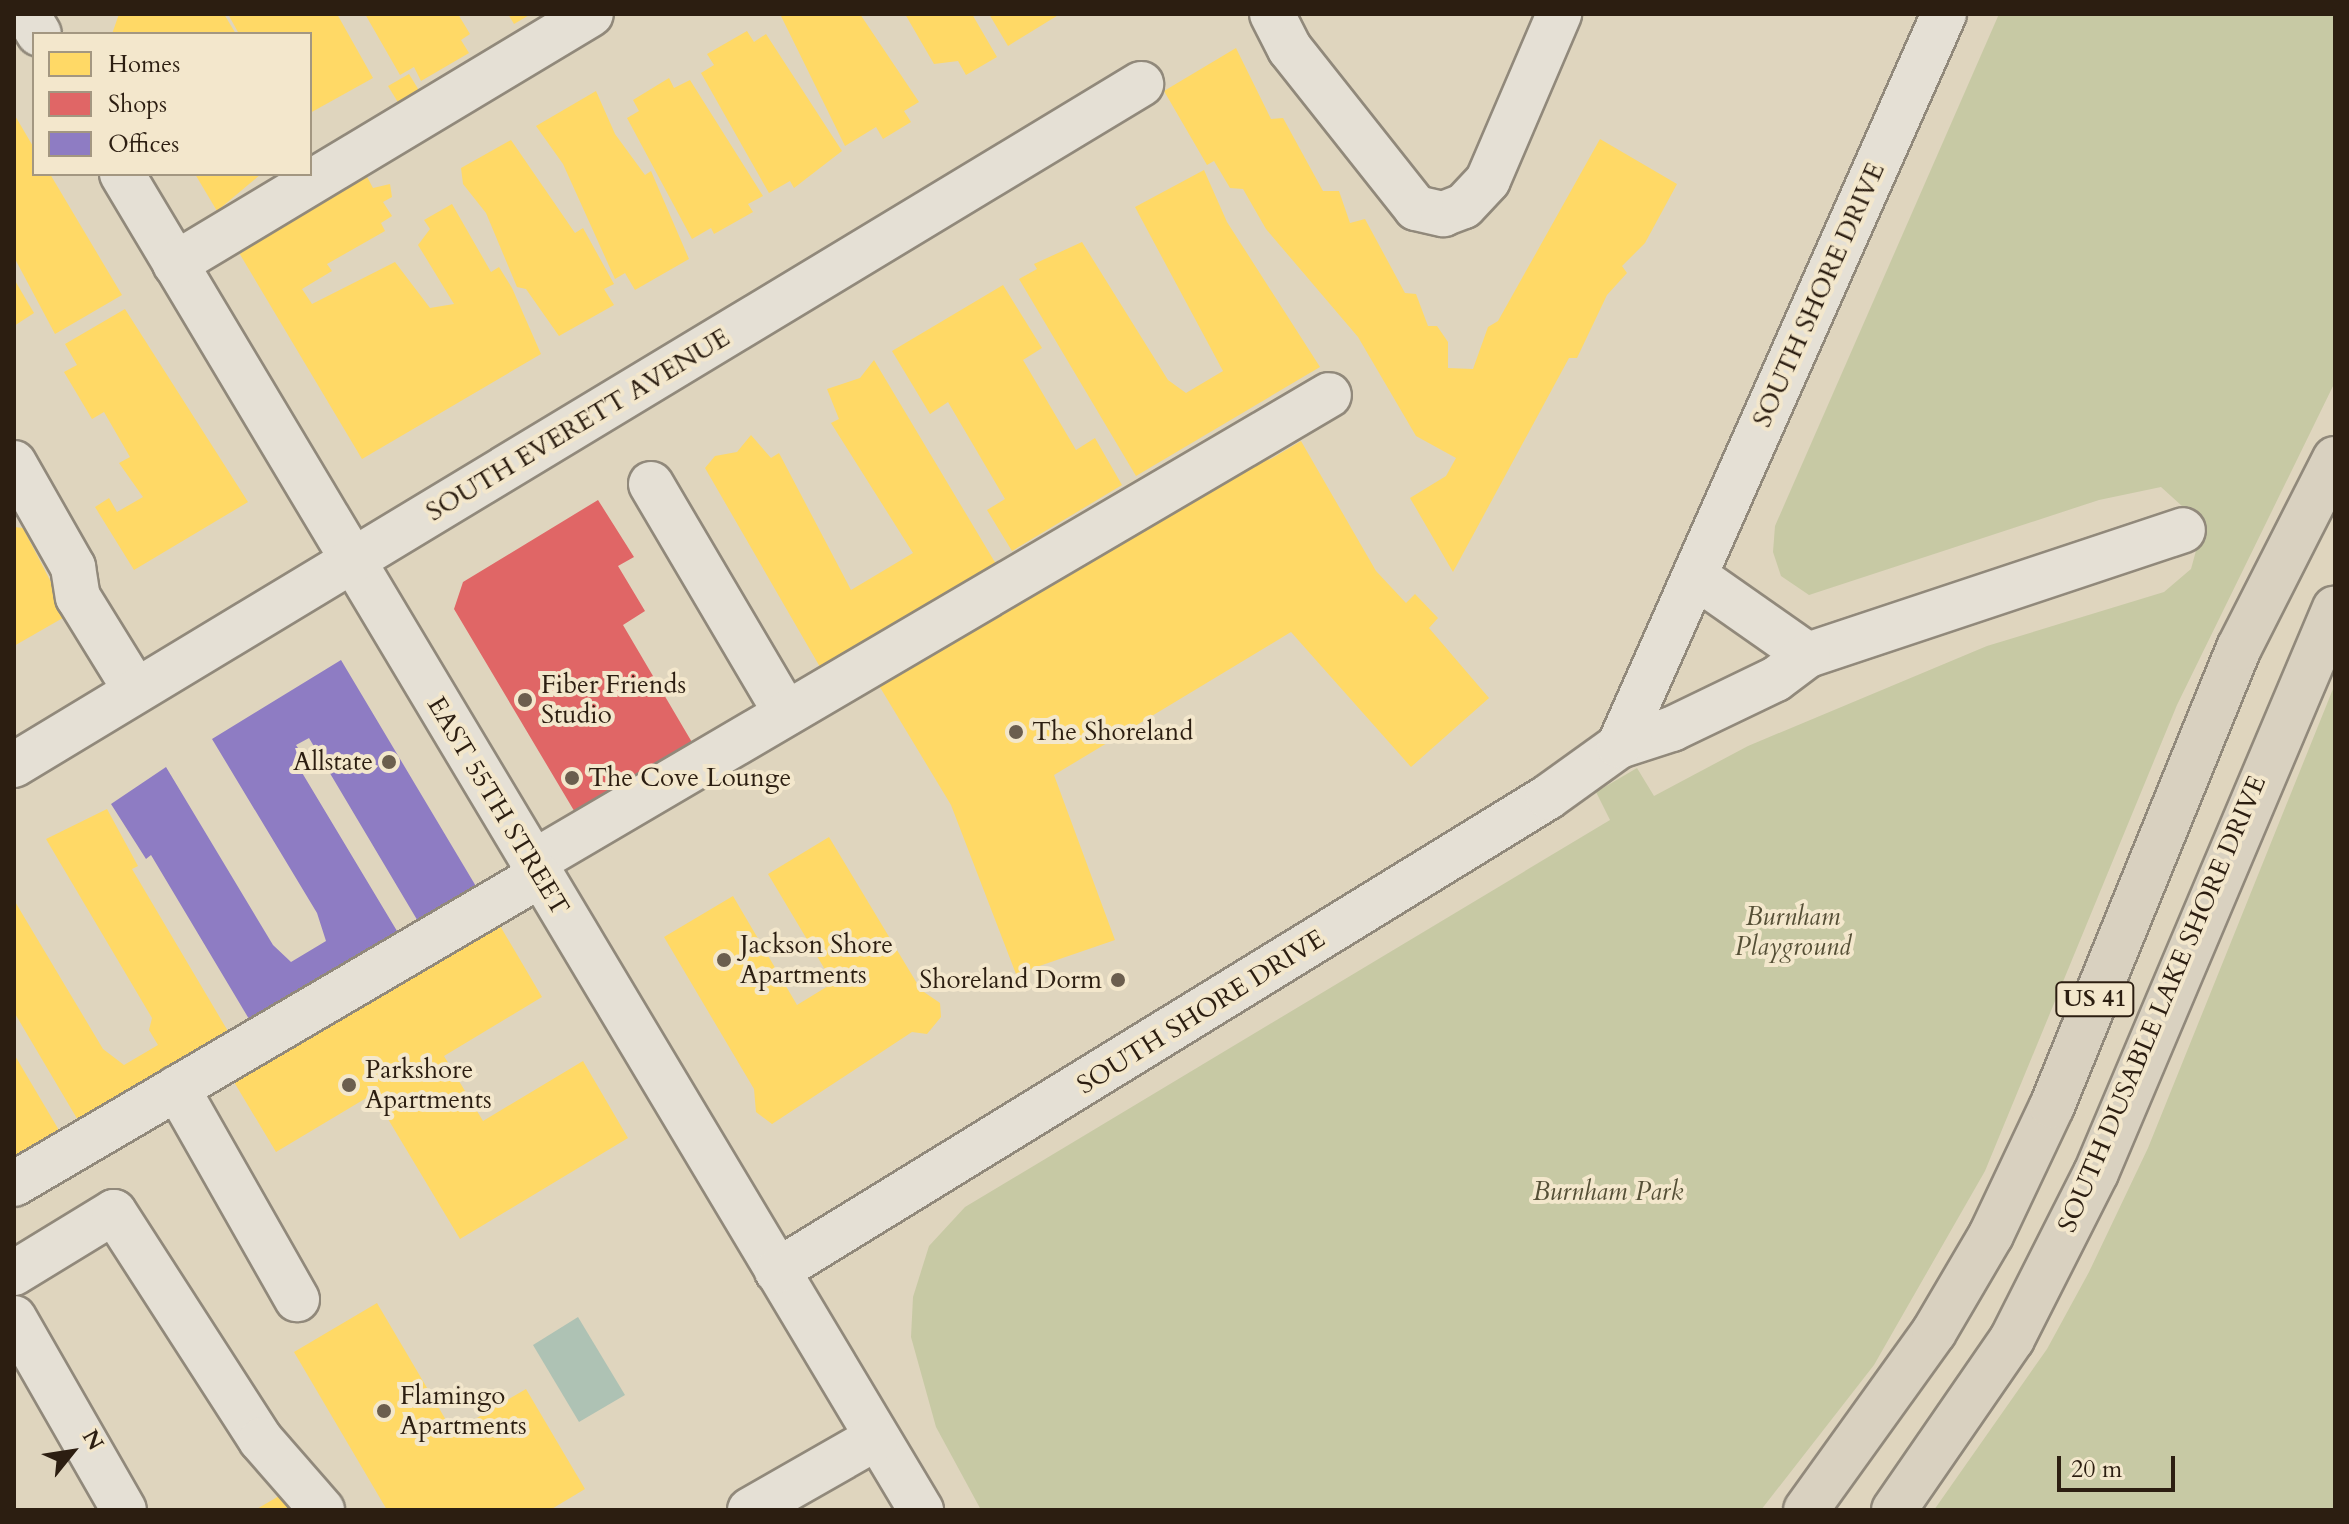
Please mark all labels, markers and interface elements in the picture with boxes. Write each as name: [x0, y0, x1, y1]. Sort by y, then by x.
legend: [32, 32, 312, 176]
text: Homes: [108, 48, 180, 81]
text: Shops: [108, 88, 167, 121]
text: Offices: [108, 128, 179, 161]
street label: SOUTH SHORE DRIVE: [1747, 158, 1891, 432]
street label: SOUTH EVERETT AVENUE: [421, 322, 735, 528]
place label: Fiber Friends Studio: [541, 669, 686, 730]
street label: EAST 55TH STREET: [420, 691, 576, 921]
marker: Fiber Friends Studio: [516, 691, 534, 709]
place label: The Shoreland: [1032, 716, 1193, 748]
marker: The Shoreland: [1007, 723, 1025, 741]
place label: Allstate: [293, 746, 373, 778]
marker: Allstate: [380, 753, 398, 771]
place label: The Cove Lounge: [588, 762, 791, 794]
marker: The Cove Lounge: [563, 769, 581, 787]
street label: SOUTH DUSABLE LAKE SHORE DRIVE: [2051, 771, 2273, 1237]
park label: Burnham Playground: [1735, 901, 1851, 962]
street label: SOUTH SHORE DRIVE: [1071, 923, 1331, 1101]
place label: Jackson Shore Apartments: [740, 929, 893, 990]
marker: Jackson Shore Apartments: [715, 951, 733, 969]
place label: Shoreland Dorm: [919, 964, 1102, 996]
marker: Shoreland Dorm: [1109, 971, 1127, 989]
road number: US 41: [2055, 979, 2135, 1019]
place label: Parkshore Apartments: [365, 1054, 492, 1116]
marker: Parkshore Apartments: [340, 1076, 358, 1094]
park label: Burnham Park: [1533, 1176, 1683, 1208]
place label: Flamingo Apartments: [400, 1380, 527, 1442]
marker: Flamingo Apartments: [375, 1402, 393, 1420]
north arrow: [32, 1412, 112, 1492]
text: N: [75, 1424, 111, 1456]
scale bar: [2061, 1440, 2179, 1490]
text: 20 m: [2071, 1453, 2122, 1486]

